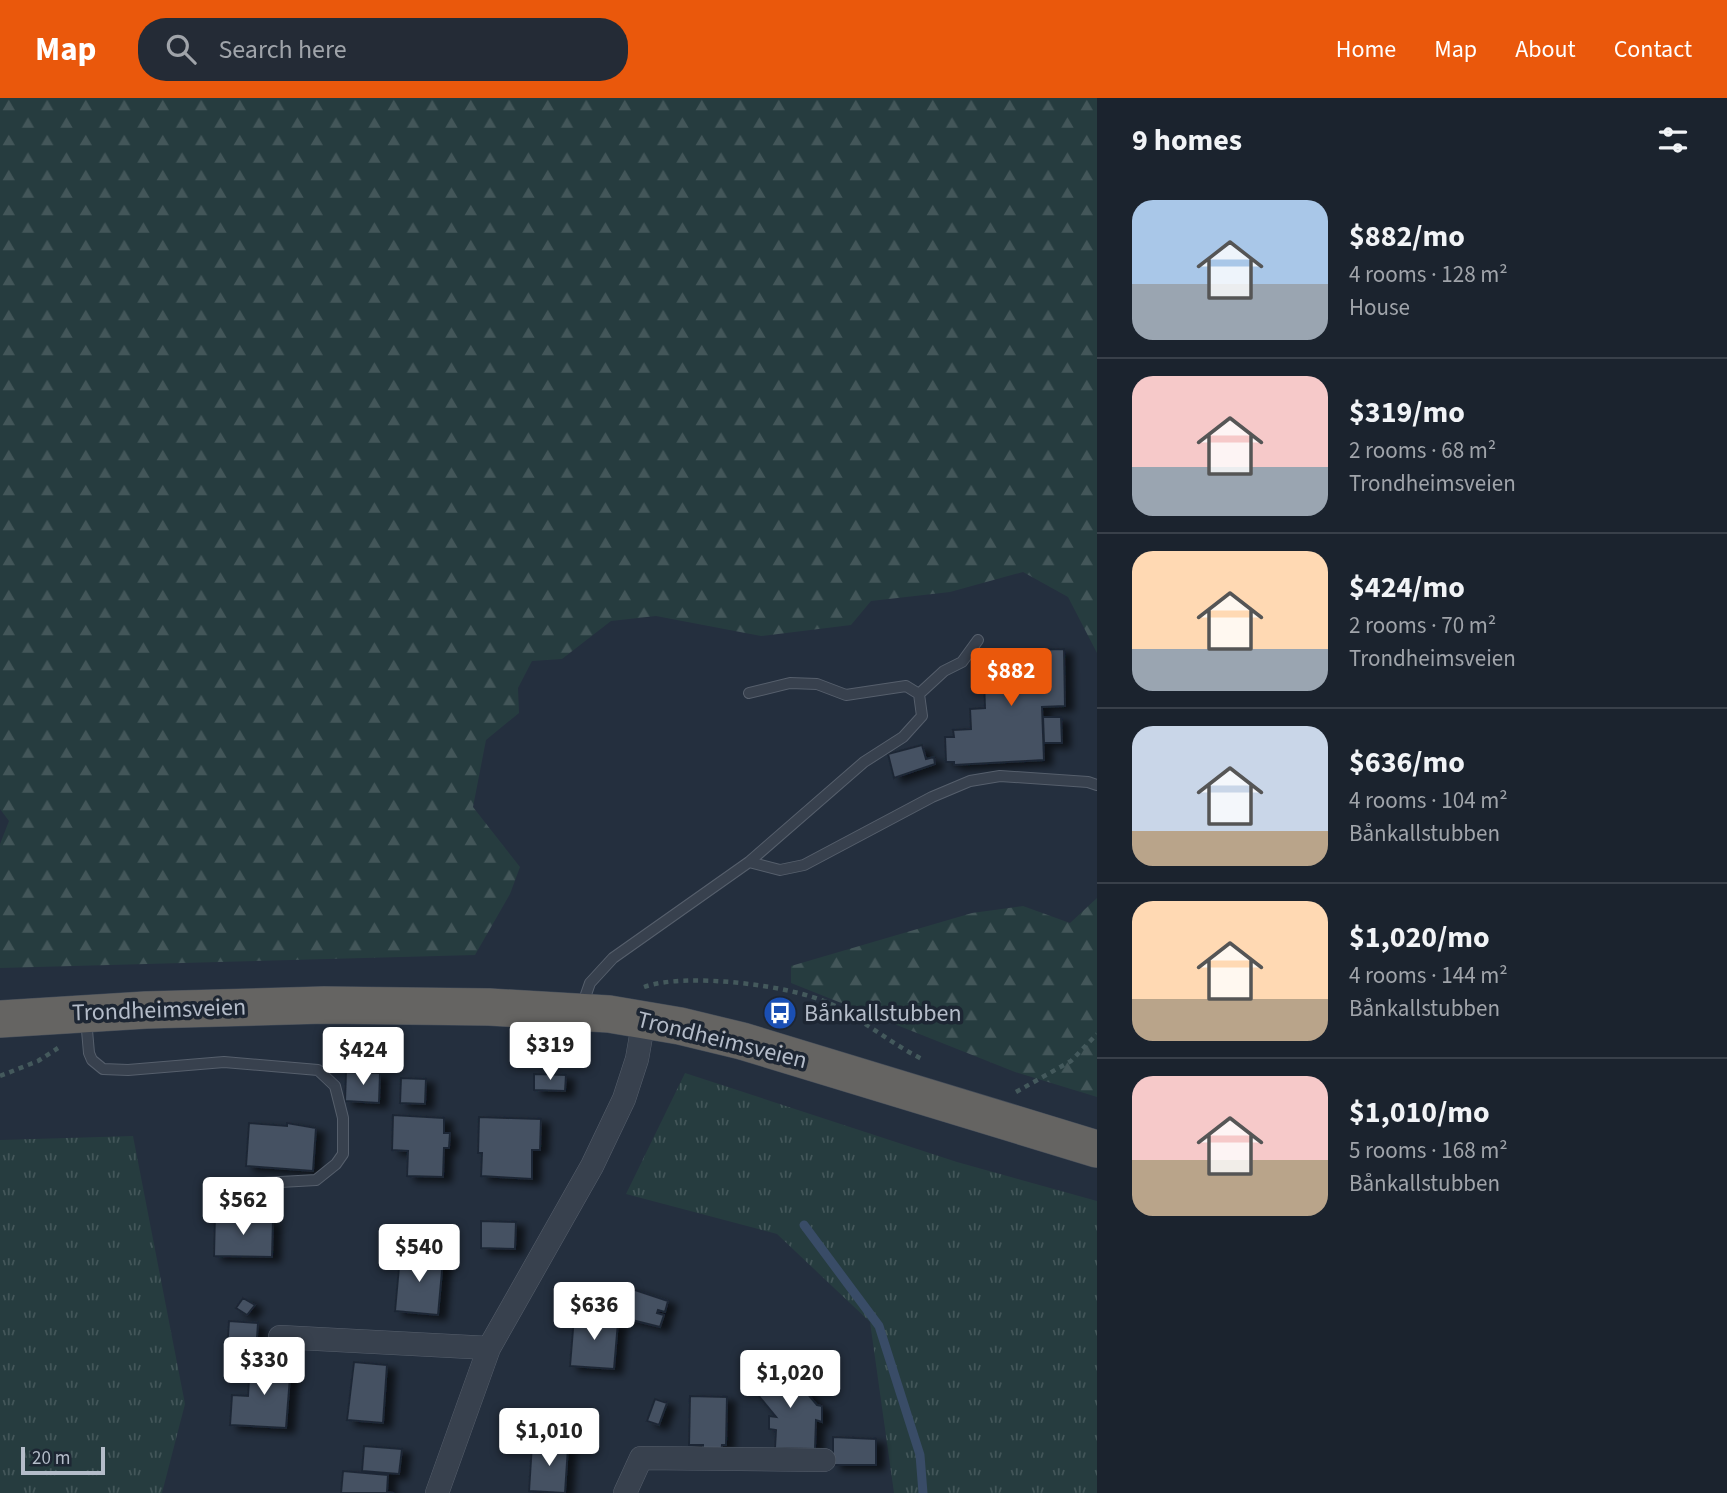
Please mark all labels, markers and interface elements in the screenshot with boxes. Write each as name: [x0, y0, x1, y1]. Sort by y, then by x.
search box: [138, 18, 628, 81]
text: Map: [35, 26, 96, 73]
icon: search: [162, 30, 200, 68]
text: Search here: [218, 31, 347, 68]
text: Home: [1336, 32, 1396, 67]
text: Map: [1434, 32, 1477, 67]
text: About: [1515, 32, 1576, 67]
text: Contact: [1614, 32, 1692, 67]
text: 9 homes: [1132, 119, 1242, 162]
icon: filters: [1654, 121, 1692, 159]
text: $882/mo: [1349, 215, 1465, 258]
icon: home: [1188, 228, 1272, 312]
text: 4 rooms · 128 m²: [1349, 258, 1508, 291]
text: House: [1349, 291, 1410, 324]
text: $319/mo: [1349, 391, 1465, 434]
icon: home: [1188, 404, 1272, 488]
text: 2 rooms · 68 m²: [1349, 434, 1496, 467]
text: Trondheimsveien: [1349, 467, 1516, 500]
text: $424/mo: [1349, 566, 1465, 609]
icon: home: [1188, 579, 1272, 663]
text: 2 rooms · 70 m²: [1349, 609, 1496, 642]
text: Trondheimsveien: [1349, 642, 1516, 675]
pin: $882: [970, 648, 1052, 708]
text: $882: [987, 654, 1035, 687]
text: $636/mo: [1349, 741, 1465, 784]
icon: home: [1188, 754, 1272, 838]
text: 4 rooms · 104 m²: [1349, 784, 1508, 817]
text: Bånkallstubben: [1349, 817, 1500, 850]
text: $1,020/mo: [1349, 916, 1490, 959]
icon: home: [1188, 929, 1272, 1013]
text: 4 rooms · 144 m²: [1349, 959, 1508, 992]
street label: Trondheimsveien: [71, 989, 247, 1031]
text: Bånkallstubben: [1349, 992, 1500, 1025]
bus stop icon: Bånkallstubben: [761, 994, 799, 1032]
place label: Bånkallstubben: [804, 996, 962, 1031]
street label: Trondheimsveien: [633, 1002, 811, 1078]
pin: $319: [509, 1023, 591, 1082]
pin: $424: [322, 1028, 404, 1087]
text: $319: [526, 1028, 574, 1061]
text: $424: [339, 1033, 387, 1066]
text: $1,010/mo: [1349, 1091, 1490, 1134]
icon: home: [1188, 1104, 1272, 1188]
text: 5 rooms · 168 m²: [1349, 1134, 1508, 1167]
text: Bånkallstubben: [1349, 1167, 1500, 1200]
pin: $562: [202, 1178, 284, 1237]
text: $562: [219, 1183, 267, 1216]
pin: $540: [378, 1224, 460, 1284]
text: $540: [395, 1230, 443, 1263]
pin: $636: [553, 1282, 635, 1342]
text: $636: [570, 1288, 618, 1321]
pin: $330: [223, 1338, 305, 1397]
text: $330: [240, 1343, 288, 1376]
pin: $1,020: [733, 1350, 847, 1410]
text: $1,020: [756, 1356, 824, 1389]
pin: $1,010: [492, 1408, 606, 1468]
text: $1,010: [515, 1414, 583, 1447]
scale bar: [21, 1444, 105, 1476]
text: 20 m: [32, 1445, 70, 1472]

